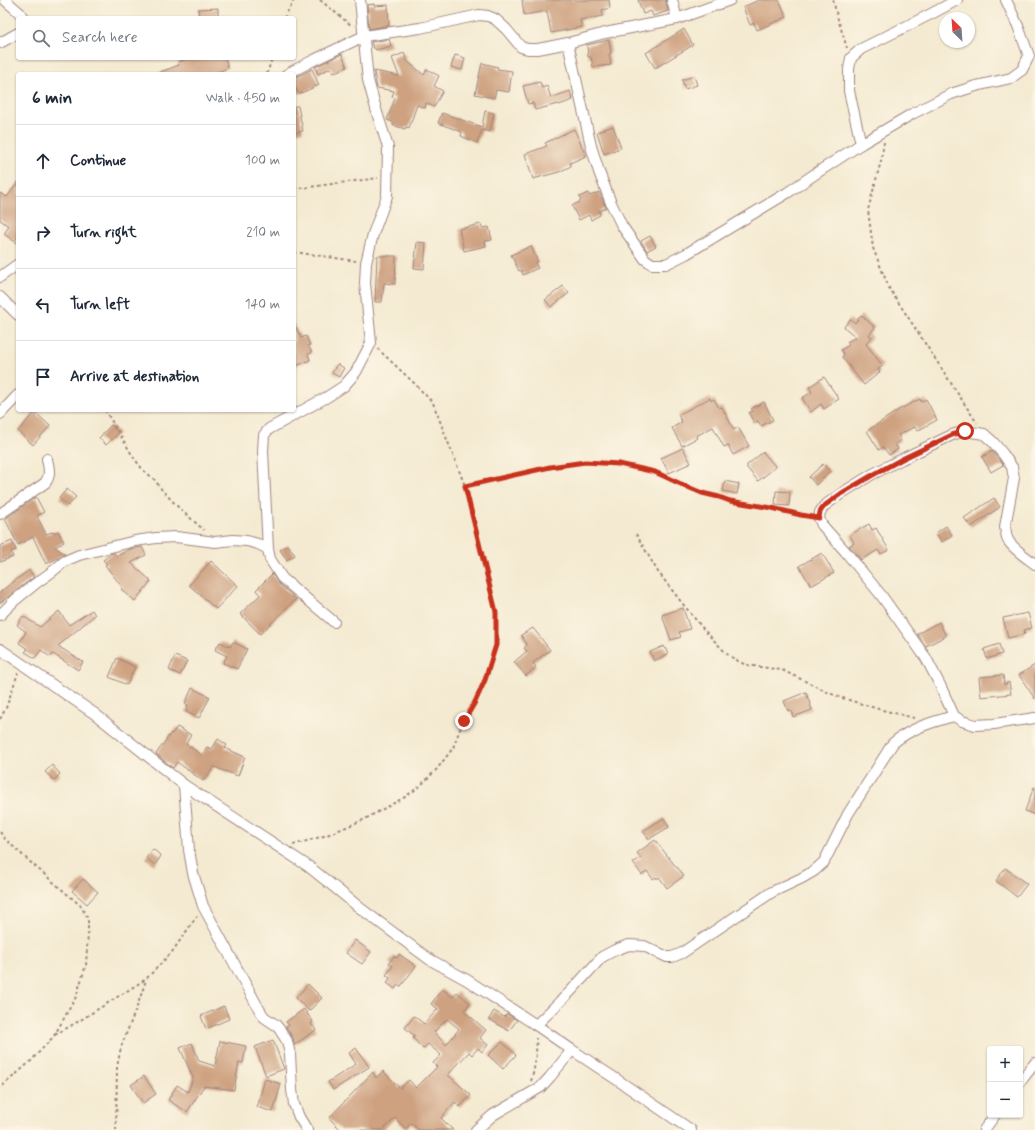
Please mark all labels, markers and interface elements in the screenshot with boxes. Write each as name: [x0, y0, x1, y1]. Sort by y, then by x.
north arrow: [939, 12, 975, 48]
search box: [16, 16, 296, 60]
icon: search: [30, 27, 52, 49]
text: Search here: [62, 28, 138, 48]
text: 6 min: [32, 87, 72, 109]
text: Walk · 450 m: [206, 90, 280, 107]
icon: ahead: [32, 150, 54, 172]
text: Continue: [70, 151, 126, 171]
text: 100 m: [245, 152, 280, 169]
icon: right: [32, 222, 54, 244]
text: Turn right: [70, 223, 137, 243]
text: 210 m: [246, 224, 280, 241]
icon: left: [32, 294, 54, 316]
text: Turn left: [70, 295, 130, 315]
text: 140 m: [245, 296, 280, 313]
icon: arrive: [32, 366, 54, 388]
text: Arrive at destination: [70, 367, 199, 387]
route start: [956, 422, 974, 440]
route end: [455, 712, 473, 730]
map controls: [987, 1046, 1023, 1118]
button: +: [987, 1046, 1023, 1082]
button: −: [987, 1082, 1023, 1118]

